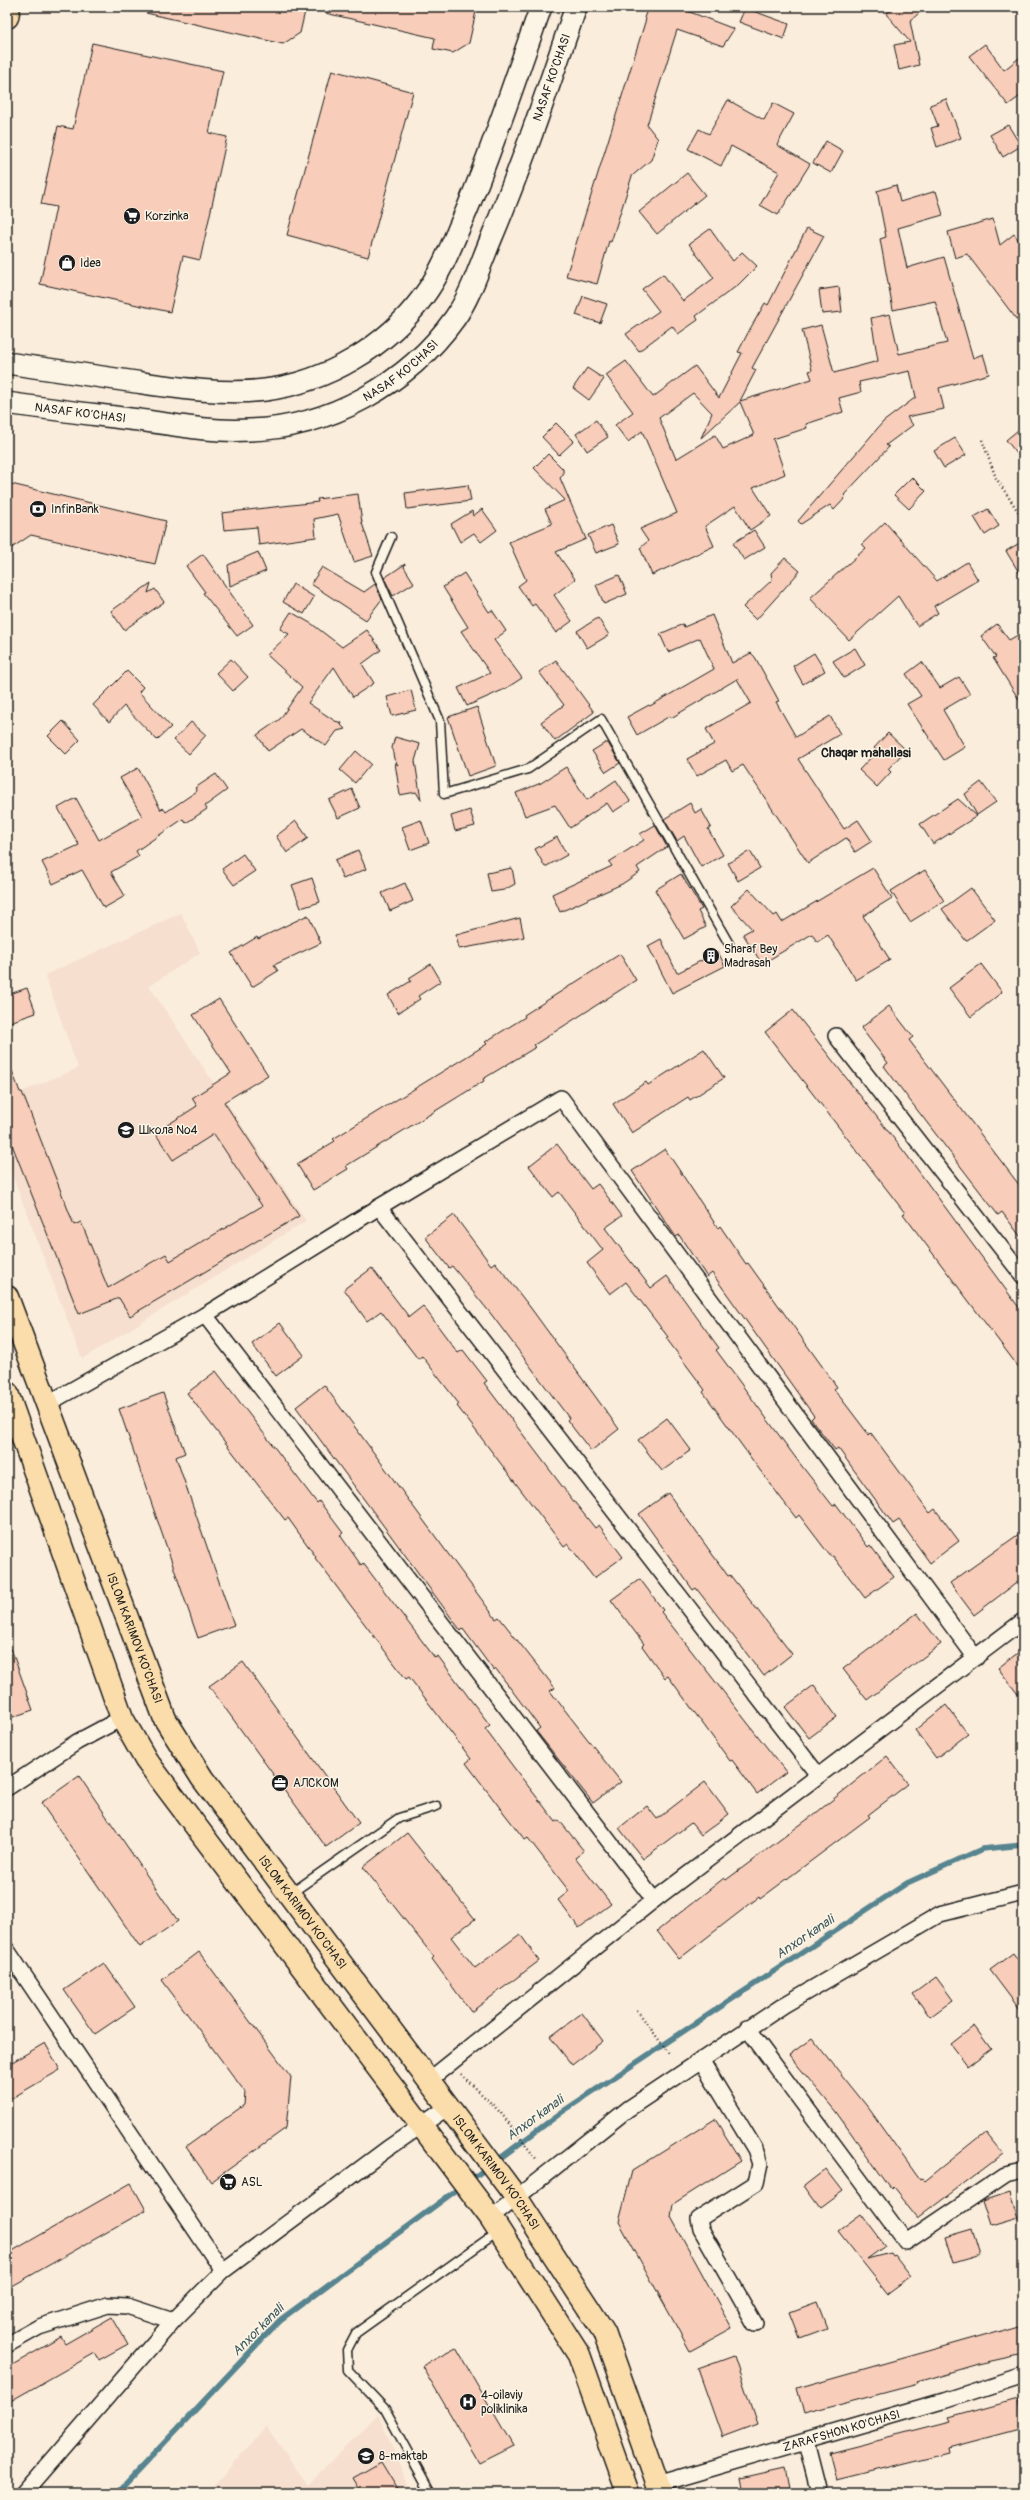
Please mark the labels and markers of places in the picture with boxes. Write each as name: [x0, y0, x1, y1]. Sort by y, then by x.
supermarket icon: Korzinka: [122, 206, 142, 226]
place label: Korzinka: [145, 209, 189, 224]
shop icon: Idea: [57, 253, 77, 273]
place label: Idea: [80, 256, 101, 271]
bank icon: InfinBank: [28, 499, 48, 519]
place label: InfinBank: [51, 502, 99, 517]
place label: Sharaf Bey Madrasah: [724, 942, 777, 971]
building icon: Sharaf Bey Madrasah: [701, 946, 721, 966]
school or university icon: Школа №4: [116, 1120, 136, 1140]
place label: Школа №4: [139, 1123, 198, 1138]
office icon: АЛСКОМ: [270, 1773, 290, 1793]
place label: АЛСКОМ: [293, 1776, 339, 1791]
supermarket icon: ASL: [218, 2172, 238, 2192]
place label: ASL: [241, 2175, 263, 2190]
place label: 4-oilaviy poliklinika: [481, 2388, 528, 2417]
hospital icon: 4-oilaviy poliklinika: [458, 2392, 478, 2412]
school or university icon: 8-maktab: [356, 2446, 376, 2466]
place label: 8-maktab: [379, 2449, 428, 2464]

